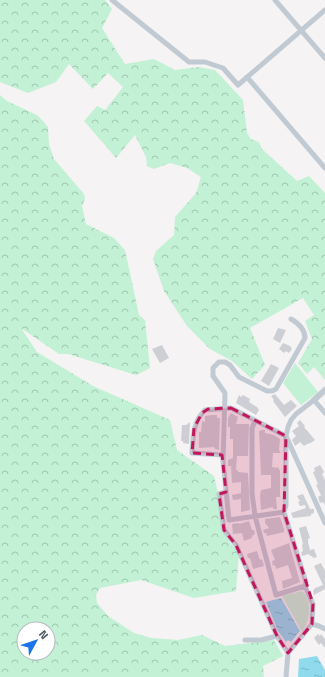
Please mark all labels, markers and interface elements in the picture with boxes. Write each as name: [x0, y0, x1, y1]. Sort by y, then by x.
north arrow: [16, 621, 56, 661]
text: N: [35, 627, 52, 643]

